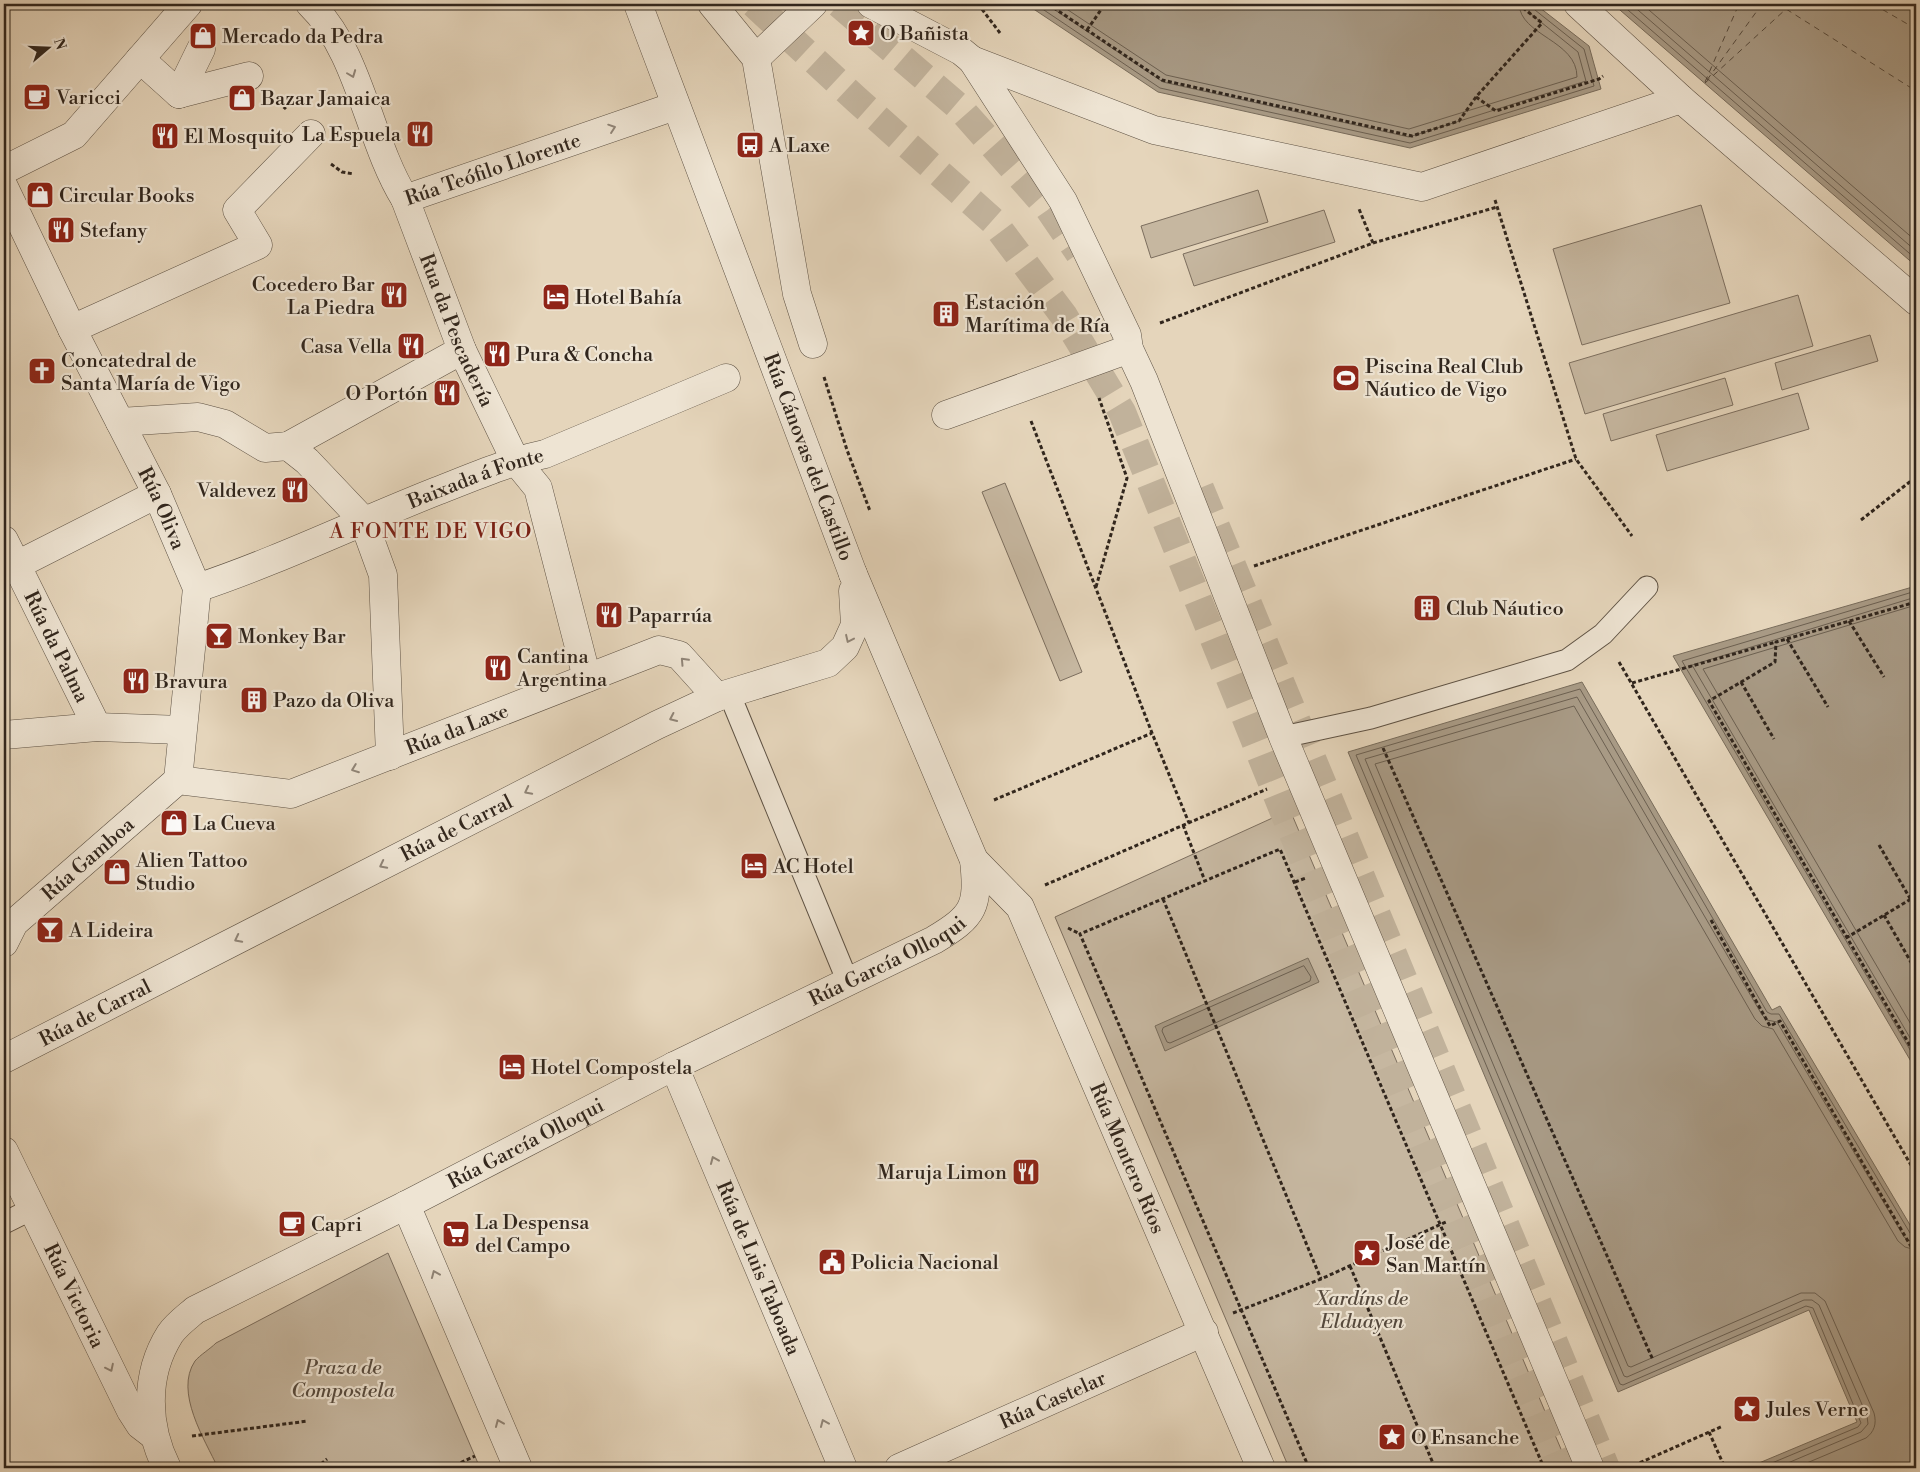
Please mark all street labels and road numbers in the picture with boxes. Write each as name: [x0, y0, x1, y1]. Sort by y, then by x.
street label: Rúa Teófilo Llorente: [402, 128, 584, 212]
street label: Rua da Pescadería: [413, 250, 499, 412]
street label: Rúa Cánovas del Castillo: [757, 350, 858, 565]
street label: Baixada á Fonte: [404, 444, 547, 516]
street label: Rúa Oliva: [131, 463, 190, 554]
street label: Rúa da Palma: [17, 587, 94, 708]
street label: Rúa da Laxe: [402, 699, 512, 762]
street label: Rúa de Carral: [397, 790, 517, 868]
street label: Rúa Gamboa: [37, 812, 141, 907]
street label: Rúa García Olloqui: [805, 911, 972, 1013]
street label: Rúa de Carral: [35, 975, 156, 1053]
street label: Rúa Montero Ríos: [1083, 1079, 1170, 1238]
street label: Rúa García Olloqui: [444, 1093, 609, 1195]
street label: Rúa de Luis Taboada: [710, 1178, 806, 1360]
street label: Rúa Victoria: [37, 1240, 110, 1353]
street label: Rúa Castelar: [996, 1366, 1111, 1436]

